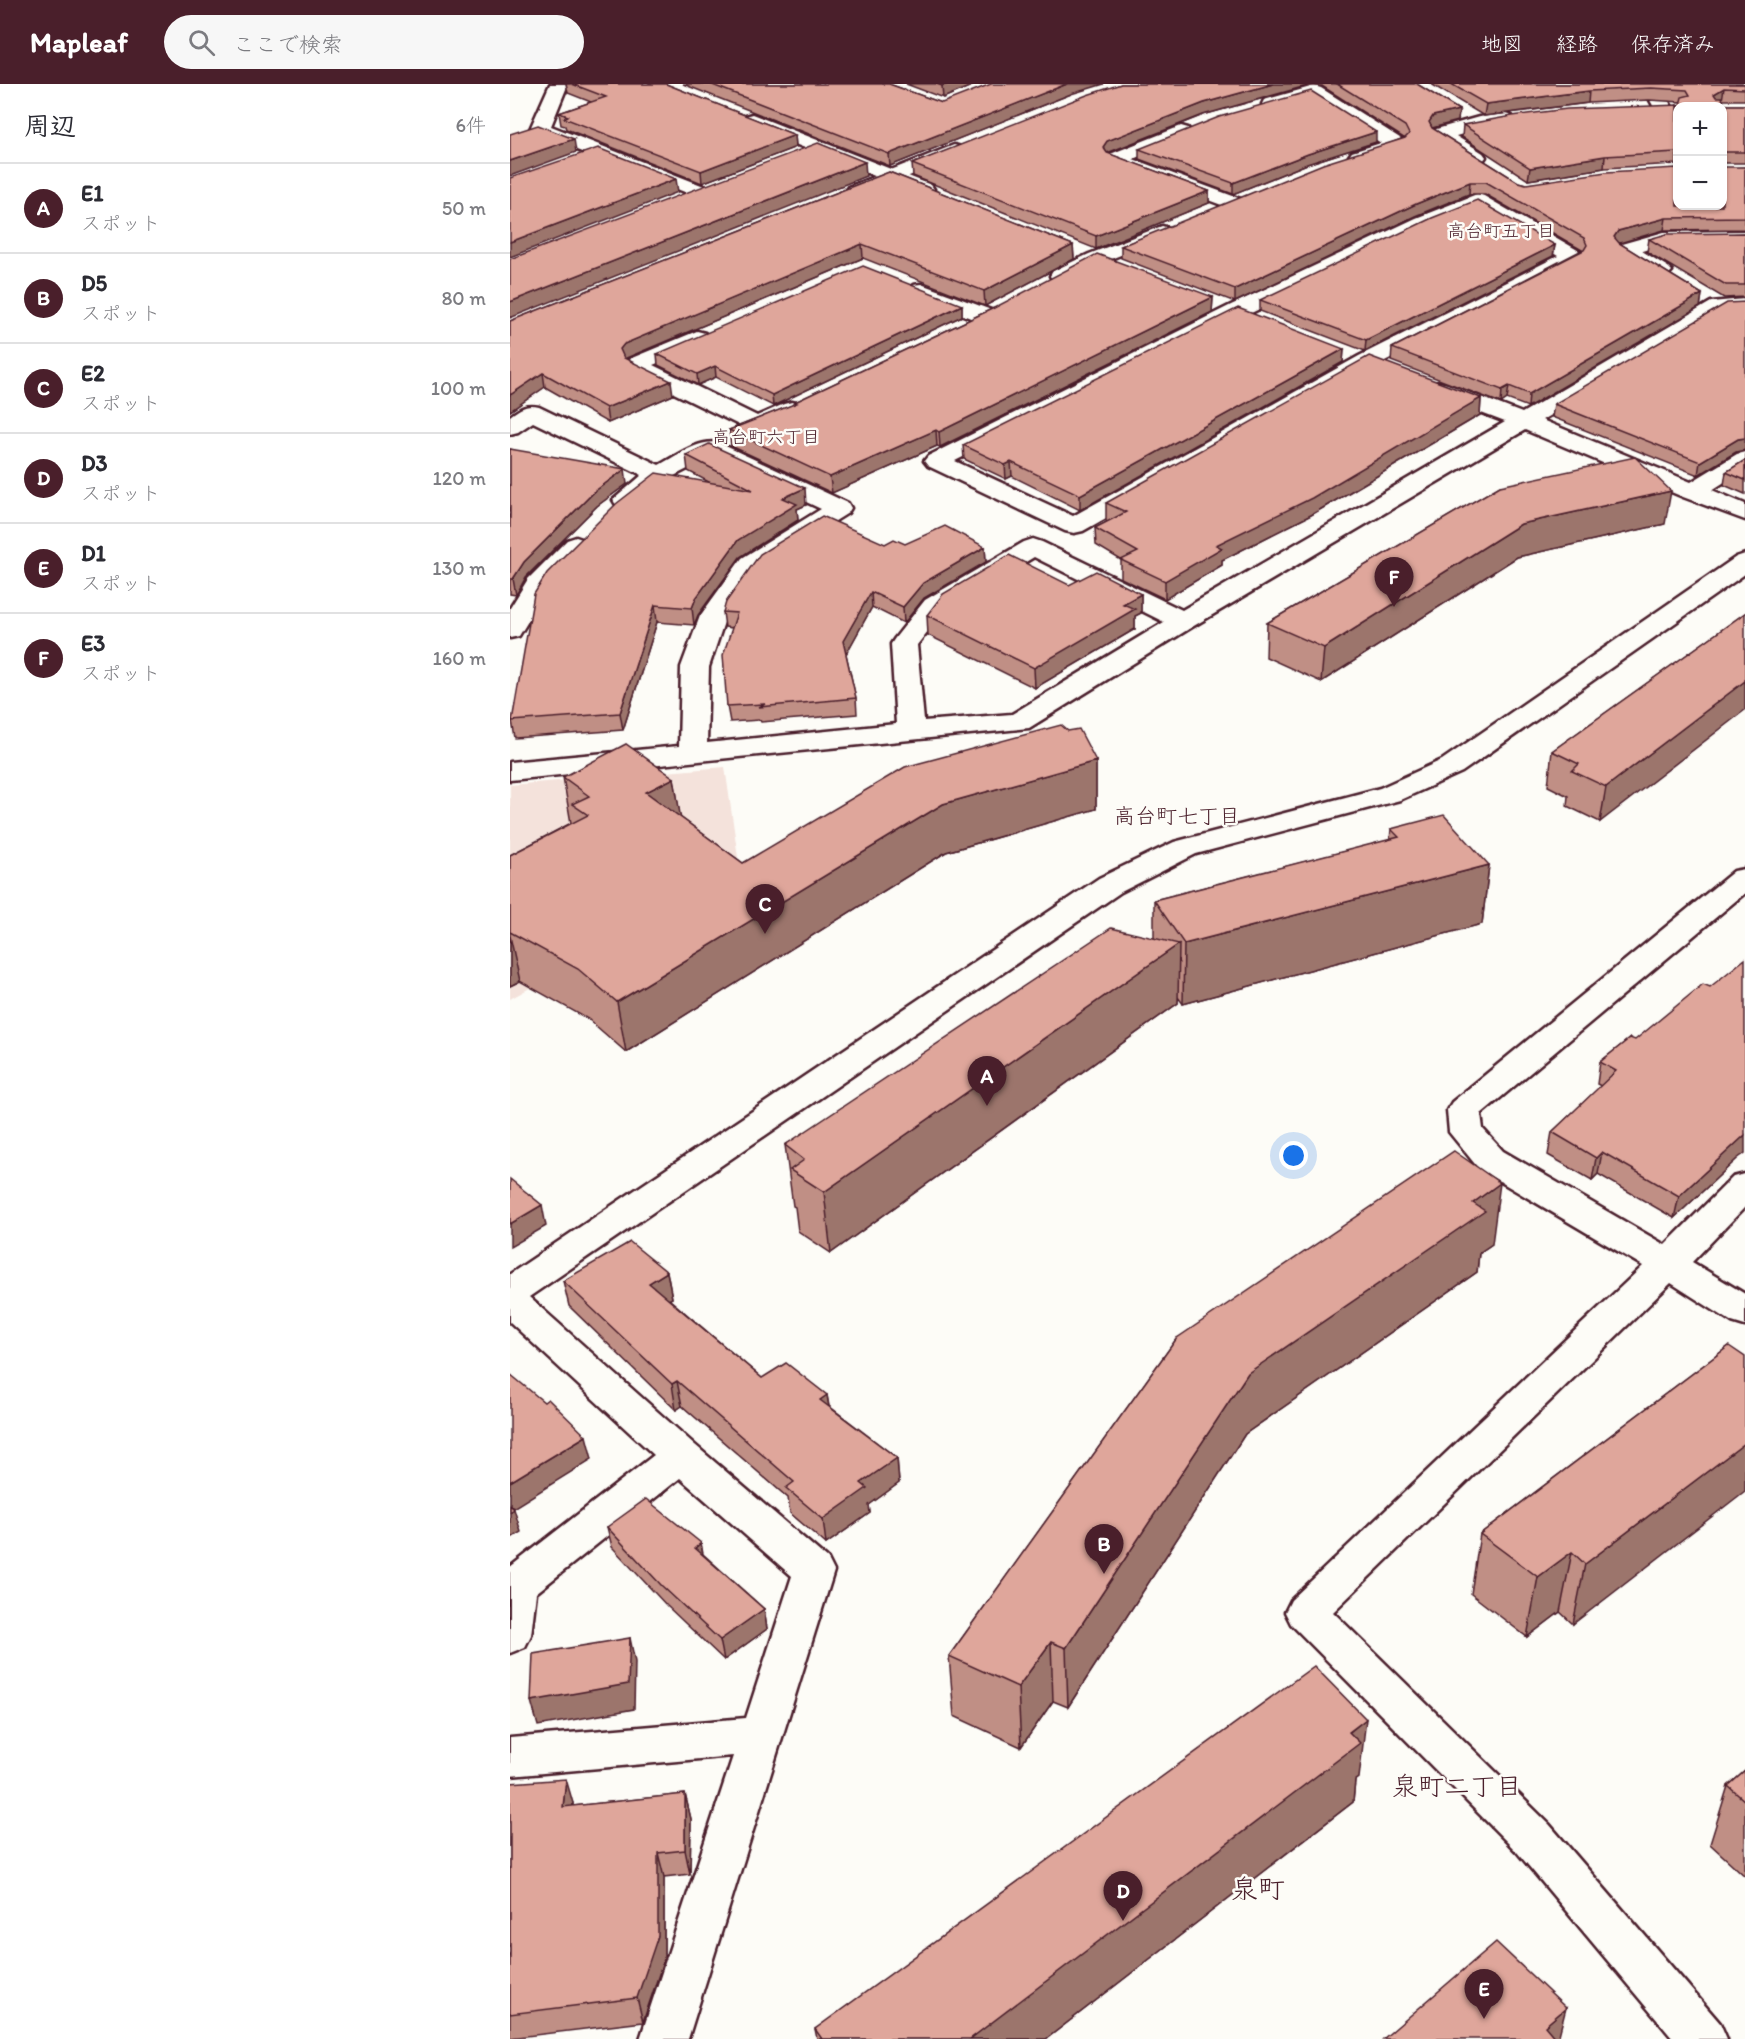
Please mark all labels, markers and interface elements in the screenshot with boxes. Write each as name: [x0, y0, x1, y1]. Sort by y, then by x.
search box: [164, 15, 584, 69]
text: Mapleaf: [30, 25, 128, 59]
icon: search: [185, 26, 218, 59]
text: ここで検索: [233, 31, 343, 58]
text: 地図: [1481, 31, 1523, 56]
text: 経路: [1556, 31, 1598, 56]
text: 保存済み: [1631, 31, 1715, 56]
map controls: [1673, 102, 1727, 210]
button: +: [1673, 102, 1727, 156]
text: 周辺: [24, 110, 76, 142]
text: 6件: [455, 113, 486, 137]
button: −: [1673, 156, 1727, 210]
text: E1: [81, 180, 103, 207]
text: A: [37, 196, 50, 220]
text: 50 m: [442, 196, 486, 220]
text: スポット: [81, 211, 161, 235]
district label: 高台町五丁目: [1447, 220, 1555, 242]
text: D5: [81, 270, 107, 297]
text: B: [37, 286, 50, 310]
text: 80 m: [441, 286, 486, 310]
text: スポット: [81, 301, 161, 325]
text: E2: [81, 360, 105, 387]
text: C: [37, 376, 50, 400]
text: 100 m: [431, 376, 486, 400]
text: スポット: [81, 391, 161, 415]
district label: 高台町六丁目: [712, 426, 820, 448]
text: D3: [81, 450, 108, 477]
text: D: [37, 466, 50, 490]
text: 120 m: [433, 466, 486, 490]
text: スポット: [81, 481, 161, 505]
text: D1: [81, 540, 106, 567]
text: E: [38, 556, 49, 580]
text: 130 m: [432, 556, 486, 580]
pin: F: [1374, 558, 1414, 607]
text: スポット: [81, 571, 161, 595]
text: E3: [81, 630, 105, 657]
text: F: [38, 646, 49, 670]
text: 160 m: [433, 646, 486, 670]
text: スポット: [81, 661, 161, 685]
district label: 高台町七丁目: [1114, 803, 1240, 828]
pin: C: [746, 884, 784, 934]
pin: A: [968, 1056, 1006, 1106]
your location: [1279, 1141, 1308, 1170]
pin: B: [1084, 1524, 1124, 1574]
district label: 泉町二丁目: [1392, 1770, 1522, 1802]
pin: D: [1104, 1872, 1142, 1921]
district label: 泉町: [1231, 1872, 1285, 1905]
pin: E: [1464, 1970, 1504, 2019]

